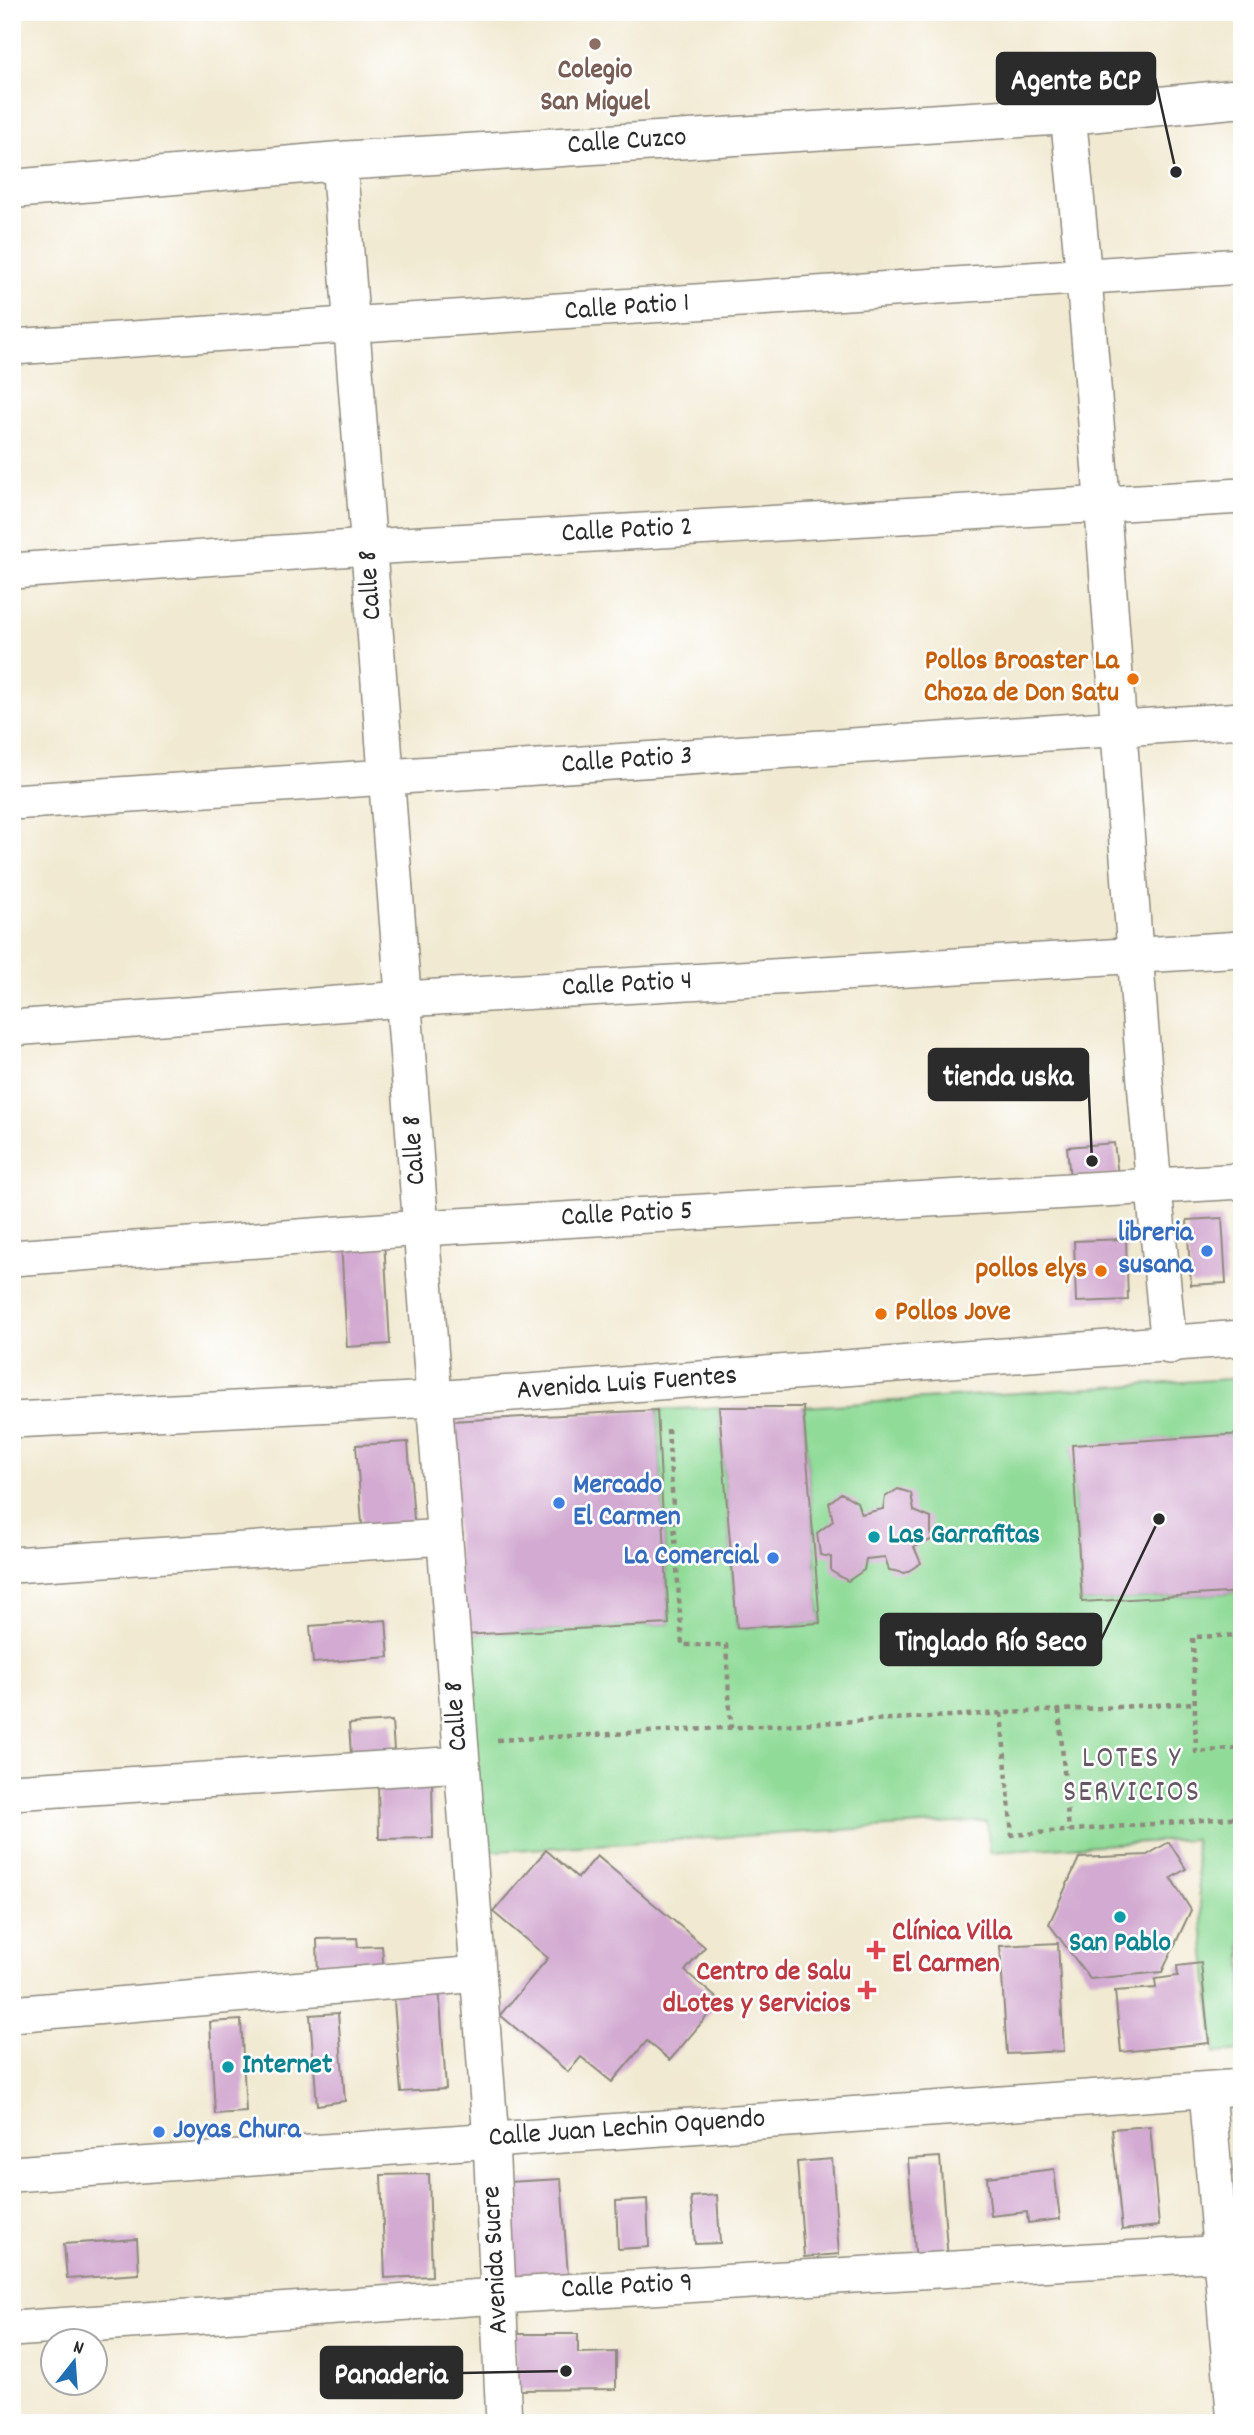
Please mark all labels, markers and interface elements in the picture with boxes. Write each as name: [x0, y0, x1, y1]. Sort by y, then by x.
marker: Colegio San Miguel: [587, 36, 603, 52]
place label: Colegio San Miguel: [540, 52, 650, 124]
callout: Agente BCP: [997, 53, 1155, 104]
text: Agente BCP: [1011, 62, 1142, 105]
street label: Calle Cuzco: [566, 119, 688, 167]
street label: Calle Patio 1: [563, 285, 691, 333]
street label: Calle Patio 2: [560, 509, 694, 555]
street label: Calle 8: [350, 549, 394, 621]
place label: Pollos Broaster La Choza de Don Satu: [924, 643, 1120, 715]
marker: Pollos Broaster La Choza de Don Satu: [1125, 671, 1141, 687]
street label: Calle Patio 3: [560, 737, 694, 787]
street label: Calle Patio 4: [561, 963, 693, 1009]
callout: tienda uska: [929, 1049, 1088, 1100]
text: tienda uska: [943, 1058, 1074, 1101]
street label: Calle 8: [394, 1114, 438, 1186]
street label: Calle Patio 5: [560, 1193, 694, 1239]
place label: libreria susana: [1118, 1215, 1194, 1287]
marker: libreria susana: [1199, 1243, 1215, 1259]
place label: pollos elys: [976, 1251, 1087, 1291]
marker: pollos elys: [1093, 1263, 1109, 1279]
place label: Pollos Jove: [895, 1294, 1011, 1334]
marker: Pollos Jove: [873, 1306, 889, 1322]
street label: Avenida Luis Fuentes: [515, 1357, 739, 1413]
place label: Mercado El Carmen: [573, 1467, 681, 1539]
marker: Mercado El Carmen: [551, 1495, 567, 1511]
place label: Las Garrafitas: [888, 1517, 1040, 1557]
marker: Las Garrafitas: [866, 1529, 882, 1545]
place label: La Comercial: [624, 1538, 759, 1578]
marker: La Comercial: [765, 1550, 781, 1566]
callout: Tinglado Río Seco: [881, 1614, 1101, 1665]
text: Tinglado Río Seco: [895, 1623, 1087, 1666]
street label: Calle 8: [436, 1680, 480, 1752]
district label: LOTES Y SERVICIOS: [1063, 1739, 1201, 1816]
marker: San Pablo: [1112, 1909, 1128, 1925]
place label: Clínica Villa El Carmen: [892, 1914, 1012, 1986]
place label: San Pablo: [1069, 1925, 1171, 1965]
marker: Clínica Villa El Carmen: [866, 1940, 886, 1960]
place label: Centro de Salu dLotes y Servicios: [663, 1954, 851, 2026]
marker: Centro de Salu dLotes y Servicios: [857, 1980, 877, 2000]
place label: Internet: [242, 2047, 333, 2087]
marker: Internet: [220, 2059, 236, 2075]
street label: Calle Juan Lechin Oquendo: [487, 2100, 767, 2160]
place label: Joyas Chura: [173, 2112, 301, 2152]
marker: Joyas Chura: [151, 2124, 167, 2140]
street label: Avenida Sucre: [473, 2185, 521, 2335]
street label: Calle Patio 9: [560, 2265, 694, 2311]
north arrow: [38, 2326, 108, 2396]
text: N: [70, 2335, 86, 2363]
callout: Panaderia: [321, 2347, 462, 2398]
text: Panaderia: [334, 2356, 449, 2399]

